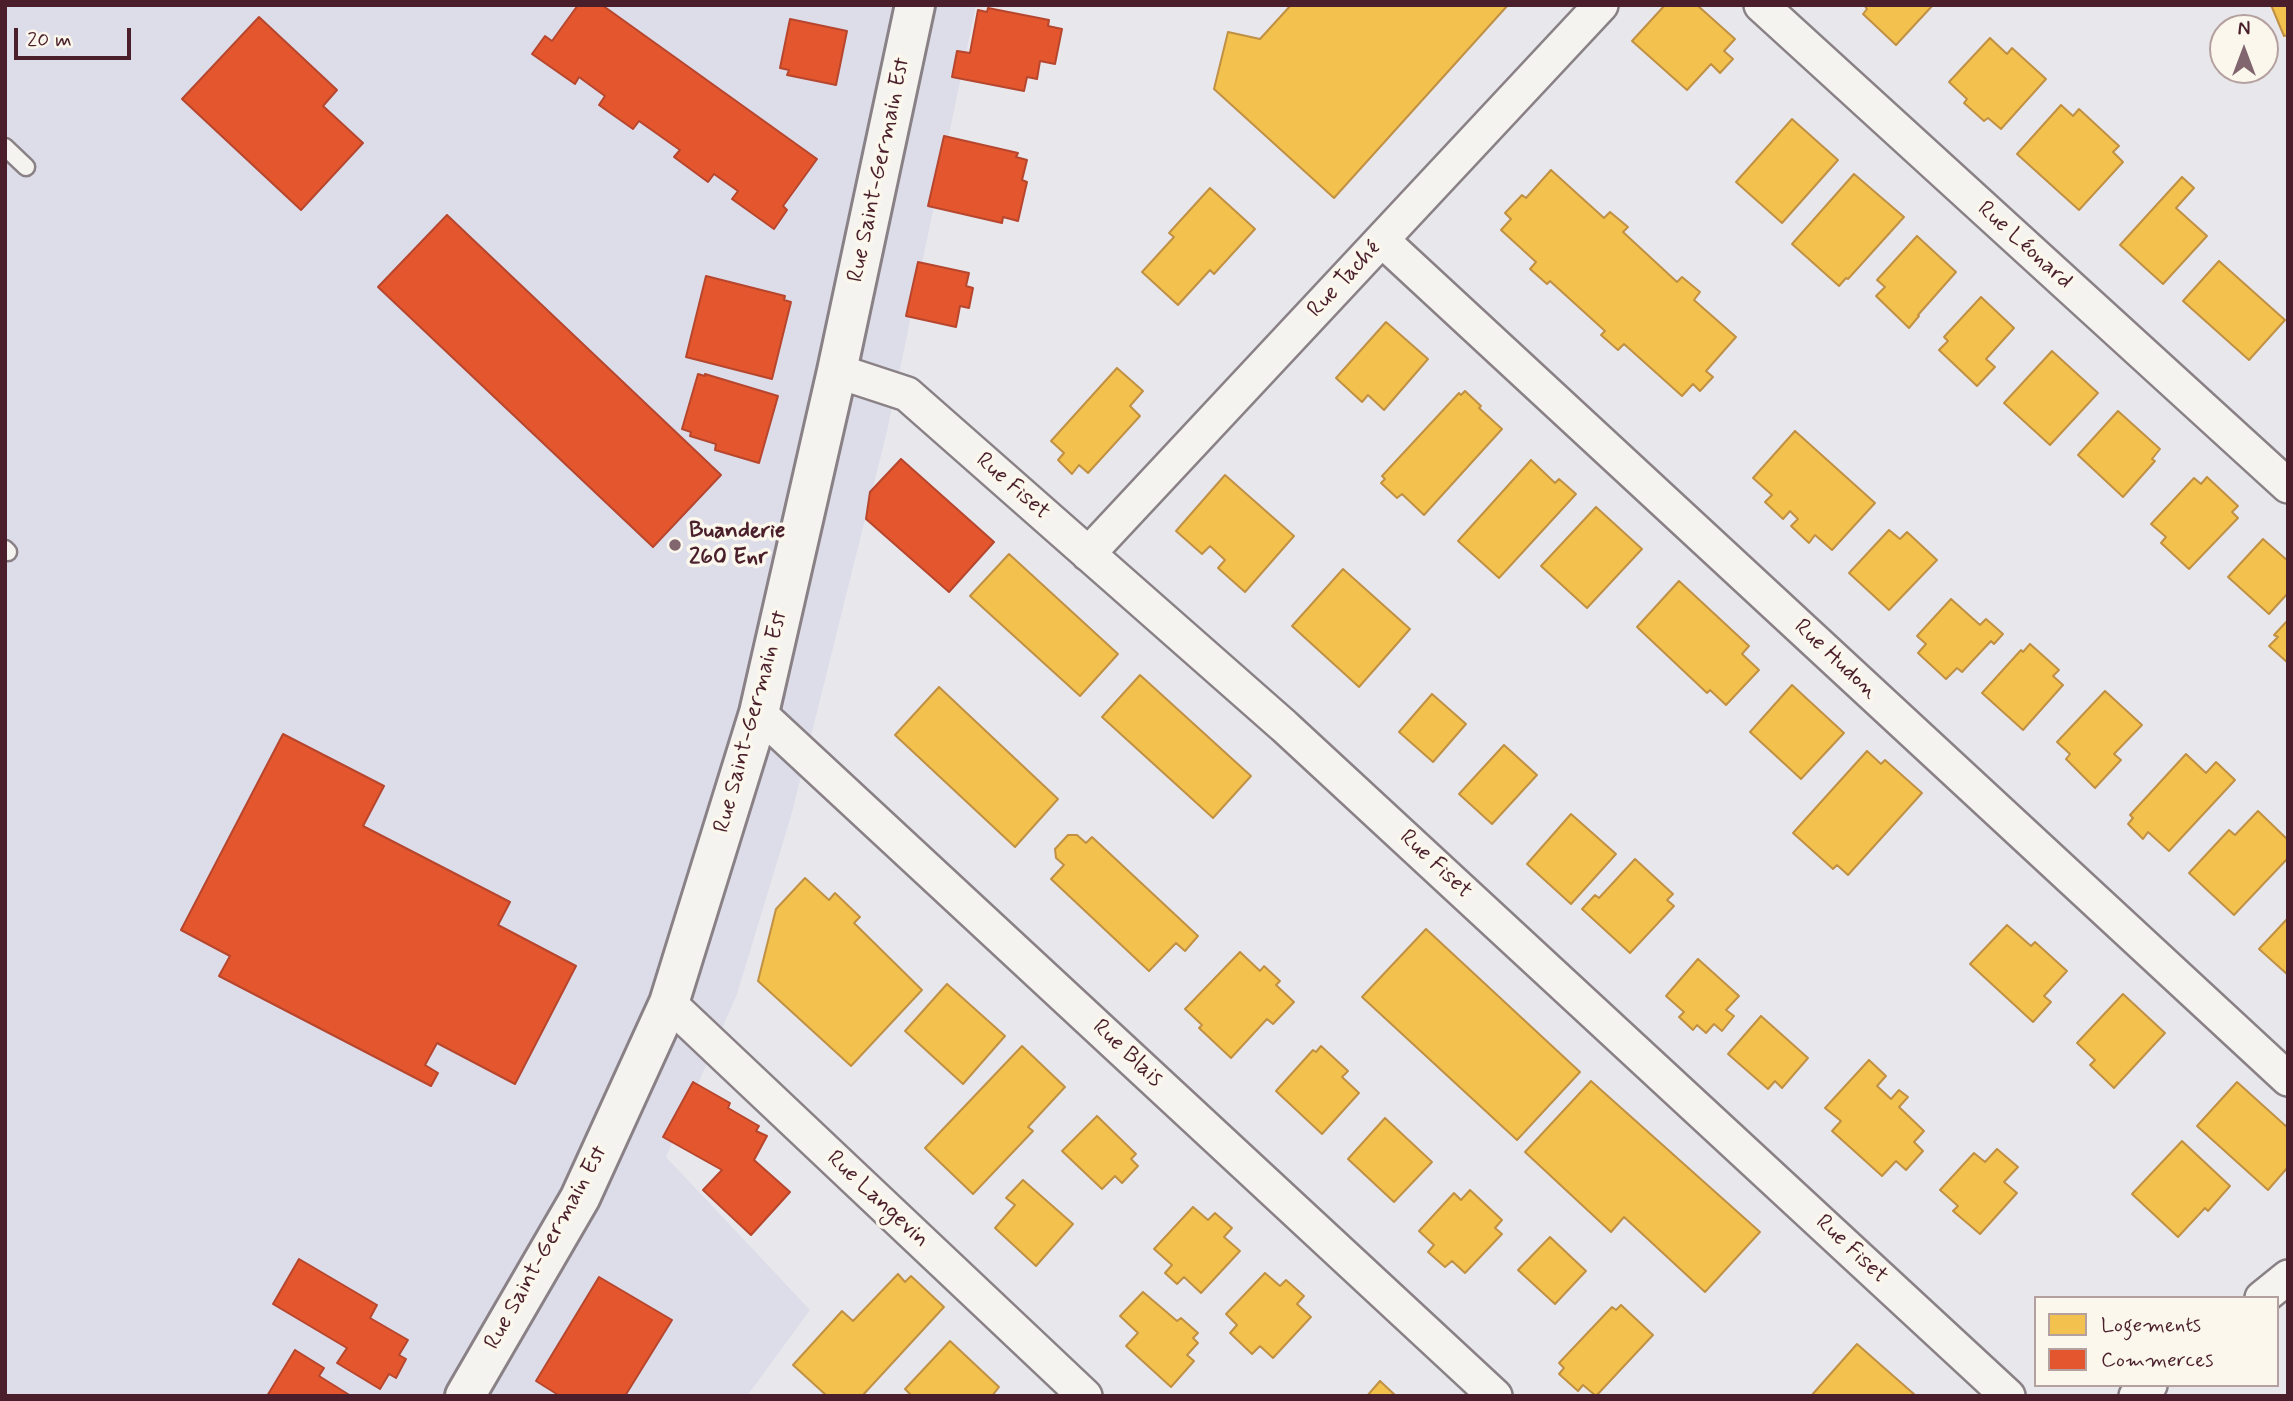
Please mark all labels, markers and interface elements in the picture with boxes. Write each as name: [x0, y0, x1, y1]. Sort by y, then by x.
scale bar: [18, 14, 135, 58]
north arrow: [2209, 14, 2279, 84]
text: N: [2238, 17, 2250, 42]
text: 20 m: [27, 26, 72, 54]
street label: Rue Saint-Germain Est: [843, 55, 917, 285]
street label: Rue Léonard: [1971, 196, 2077, 296]
street label: Rue Taché: [1303, 236, 1387, 324]
street label: Rue Fiset: [969, 447, 1055, 527]
place label: Buanderie 260 Enr: [689, 518, 785, 572]
marker: Buanderie 260 Enr: [667, 537, 683, 553]
street label: Rue Saint-Germain Est: [709, 608, 795, 836]
street label: Rue Hudon: [1787, 614, 1883, 706]
street label: Rue Fiset: [1393, 825, 1477, 905]
street label: Rue Blais: [1086, 1014, 1168, 1094]
street label: Rue Saint-Germain Est: [479, 1141, 615, 1355]
street label: Rue Langevin: [820, 1146, 934, 1254]
street label: Rue Fiset: [1809, 1210, 1893, 1290]
legend: [2034, 1296, 2279, 1387]
text: Logements: [2101, 1311, 2201, 1339]
text: Commerces: [2101, 1346, 2213, 1374]

